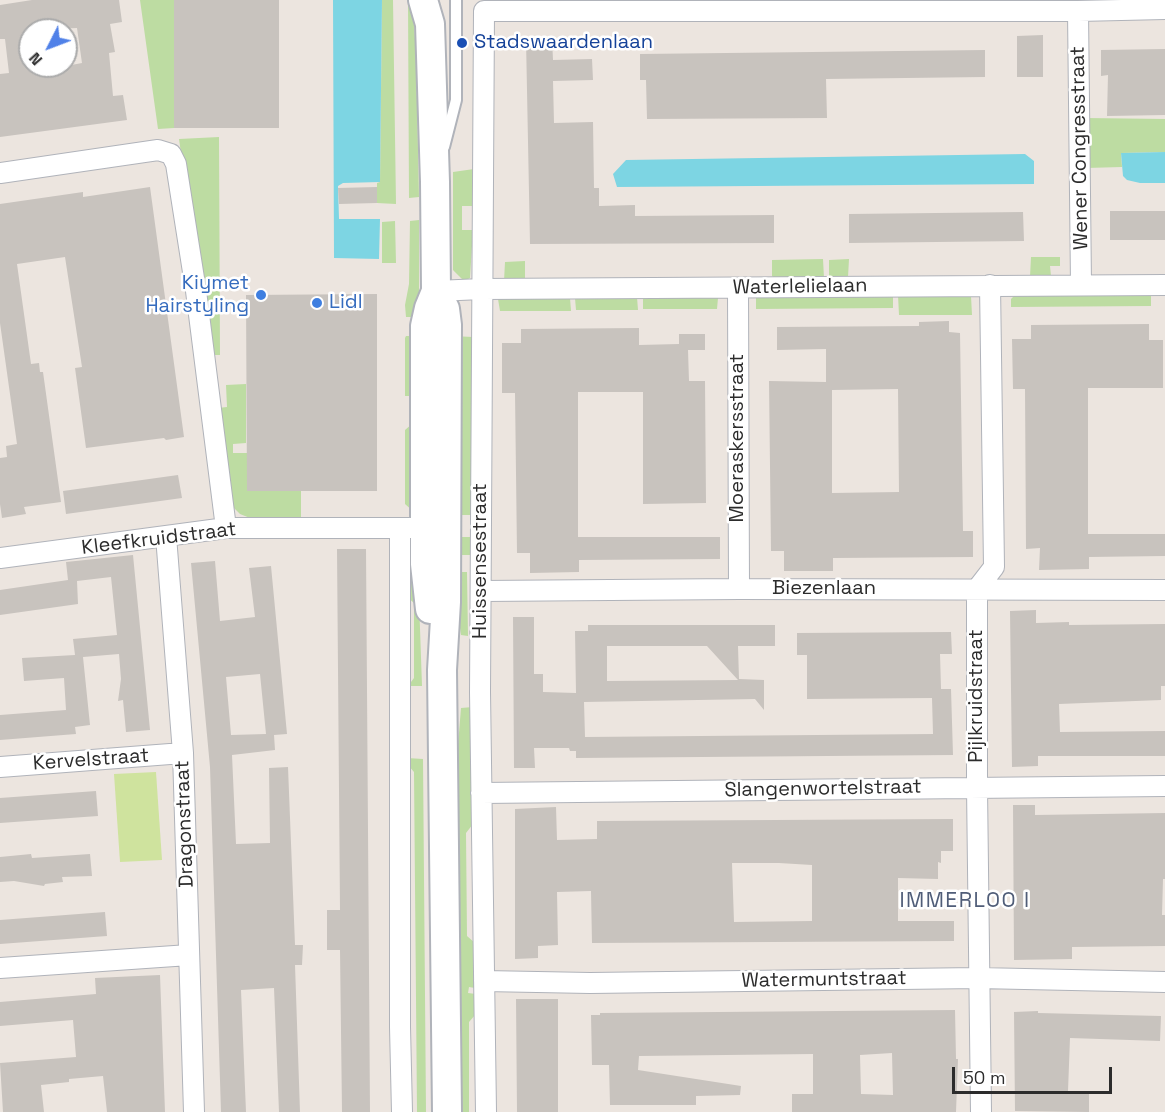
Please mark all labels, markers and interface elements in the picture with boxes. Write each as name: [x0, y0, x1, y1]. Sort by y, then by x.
north arrow: [18, 18, 78, 78]
place label: Stadswaardenlaan: [474, 31, 653, 55]
marker: Stadswaardenlaan: [455, 36, 469, 50]
street label: Wener Congresstraat: [1066, 46, 1094, 250]
text: N: [24, 48, 47, 70]
place label: Kiymet Hairstyling: [145, 272, 249, 319]
street label: Waterlelielaan: [732, 274, 868, 300]
marker: Kiymet Hairstyling: [254, 288, 268, 302]
place label: Lidl: [329, 291, 363, 315]
marker: Lidl: [310, 296, 324, 310]
street label: Moeraskersstraat: [726, 354, 750, 522]
street label: Huissensestraat: [469, 483, 493, 639]
street label: Kleefkruidstraat: [80, 518, 238, 560]
street label: Biezenlaan: [772, 577, 876, 601]
street label: Pijlkruidstraat: [965, 629, 989, 763]
street label: Kervelstraat: [32, 744, 150, 776]
street label: Dragonstraat: [171, 760, 199, 888]
street label: Slangenwortelstraat: [724, 775, 922, 803]
district label: IMMERLOO I: [899, 888, 1031, 914]
street label: Watermuntstraat: [741, 967, 907, 993]
scale bar: [955, 1055, 1116, 1093]
text: 50 m: [963, 1066, 1005, 1089]

